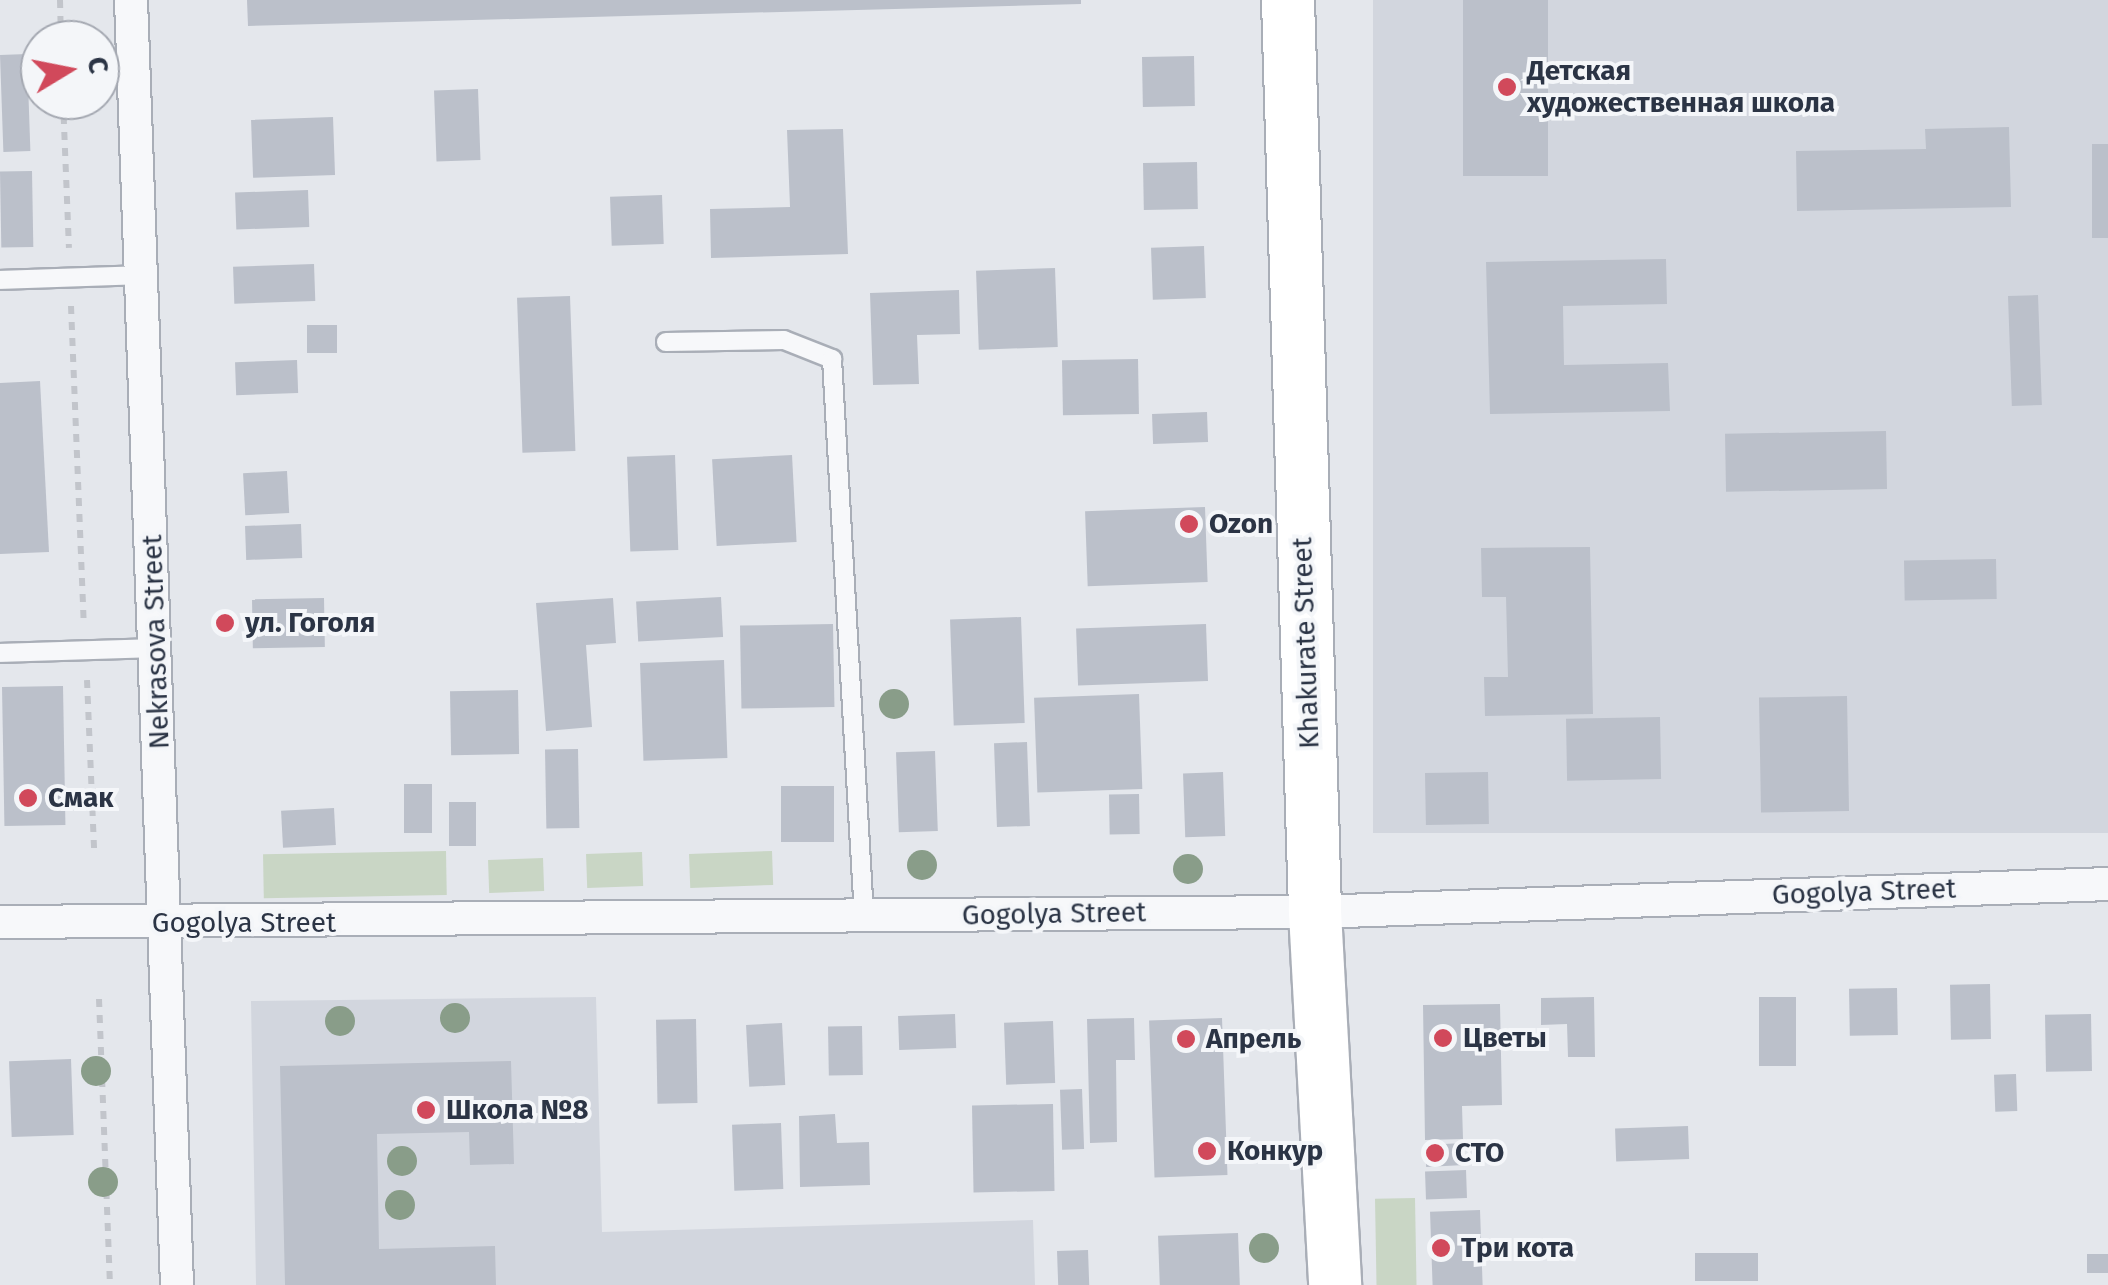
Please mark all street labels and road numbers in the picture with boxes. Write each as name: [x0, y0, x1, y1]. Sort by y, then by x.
street label: Nekrasova Street: [135, 534, 177, 750]
street label: Khakurate Street: [1286, 536, 1326, 750]
street label: Gogolya Street: [1771, 872, 1957, 912]
street label: Gogolya Street: [962, 896, 1146, 932]
street label: Gogolya Street: [152, 906, 336, 940]

